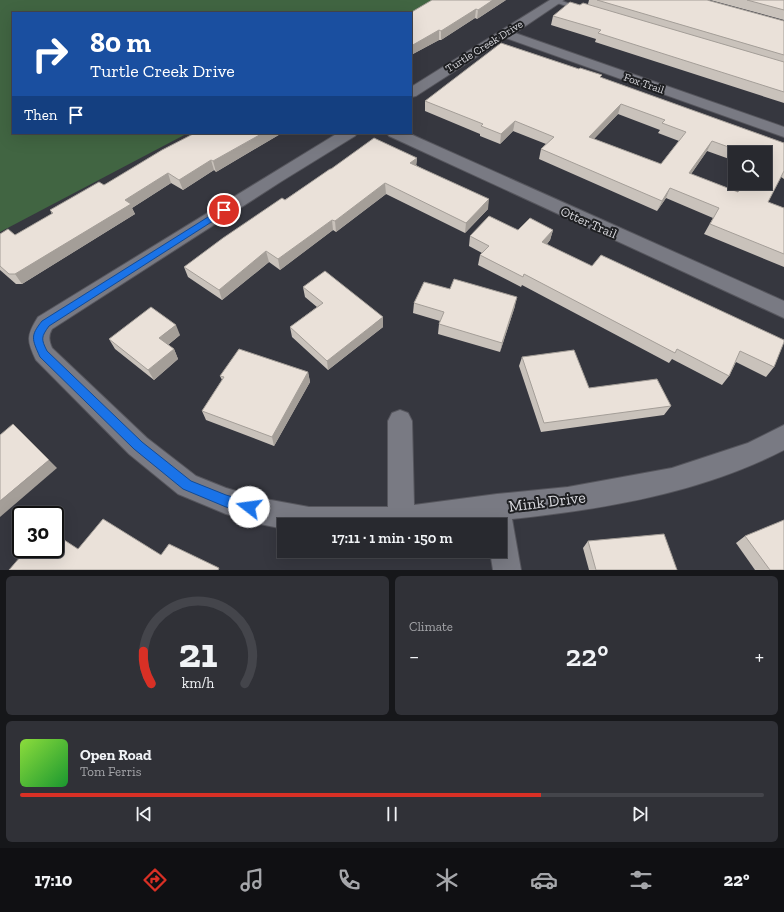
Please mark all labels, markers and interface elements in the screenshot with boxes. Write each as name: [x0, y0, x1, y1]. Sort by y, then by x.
street label: Turtle Creek Drive: [443, 17, 525, 75]
text: 80 m: [90, 26, 151, 59]
icon: right: [24, 28, 76, 80]
text: Turtle Creek Drive: [90, 60, 235, 82]
street label: Fox Trail: [622, 71, 666, 96]
icon: arrive: [65, 104, 87, 126]
text: Then: [24, 106, 57, 124]
map controls: [728, 146, 772, 190]
button: search: [728, 146, 772, 190]
pin: [207, 193, 241, 227]
icon: arrive: [213, 199, 235, 221]
street label: Otter Trail: [558, 203, 620, 242]
position arrow: [228, 486, 270, 528]
street label: Mink Drive: [507, 487, 587, 516]
speed limit sign: 30: [12, 506, 64, 558]
text: 17:11 · 1 min · 150 m: [331, 529, 453, 547]
text: Climate: [409, 619, 453, 634]
text: 21: [178, 627, 217, 677]
text: 22°: [566, 638, 609, 674]
text: −: [409, 643, 419, 670]
text: +: [755, 643, 764, 670]
text: km/h: [181, 674, 214, 691]
text: Open Road: [80, 746, 152, 764]
text: Tom Ferris: [80, 764, 141, 779]
icon: previous: [133, 803, 155, 825]
icon: pause: [381, 803, 403, 825]
icon: next: [629, 803, 651, 825]
icon: directions: [141, 866, 169, 894]
icon: music: [238, 866, 266, 894]
icon: phone: [335, 866, 363, 894]
icon: climate: [433, 866, 461, 894]
icon: car: [530, 866, 558, 894]
icon: filters: [627, 866, 655, 894]
text: 17:10: [35, 869, 72, 891]
text: 22°: [724, 869, 749, 891]

